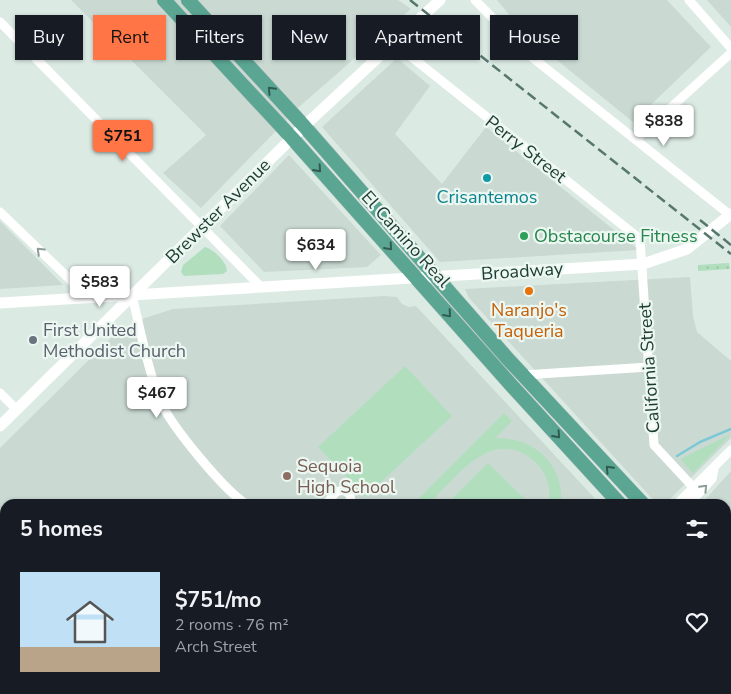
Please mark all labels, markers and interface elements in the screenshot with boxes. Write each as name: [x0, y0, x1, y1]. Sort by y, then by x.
chip: Buy: [15, 15, 83, 60]
chip: Rent: [93, 15, 166, 60]
chip: Filters: [176, 15, 262, 60]
chip: New: [272, 15, 346, 60]
chip: Apartment: [356, 15, 480, 60]
chip: House: [490, 15, 578, 60]
one-way arrow: [268, 86, 277, 95]
pin: $838: [634, 104, 694, 147]
street label: Perry Street: [480, 110, 572, 189]
text: $838: [645, 110, 683, 132]
pin: $751: [93, 120, 153, 162]
text: $751: [104, 125, 142, 147]
street label: Brewster Avenue: [160, 153, 276, 269]
one-way arrow: [312, 163, 321, 172]
marker: Crisantemos: [481, 172, 493, 184]
street label: El Camino Real: [356, 185, 456, 293]
place label: Crisantemos: [436, 185, 538, 209]
place label: Obstacourse Fitness: [534, 224, 698, 248]
pin: $634: [286, 228, 346, 271]
marker: Obstacourse Fitness: [518, 230, 530, 242]
text: $634: [297, 234, 335, 256]
one-way arrow: [383, 241, 392, 250]
one-way arrow: [37, 248, 46, 257]
street label: Broadway: [480, 256, 565, 286]
pin: $583: [70, 266, 130, 308]
text: $583: [81, 271, 119, 293]
marker: Naranjo's Taqueria: [523, 285, 535, 297]
place label: Naranjo's Taqueria: [491, 298, 567, 343]
street label: California Street: [632, 301, 666, 434]
one-way arrow: [443, 309, 452, 318]
place label: First United Methodist Church: [43, 318, 186, 363]
marker: First United Methodist Church: [27, 334, 39, 346]
pin: $467: [127, 376, 187, 419]
text: $467: [138, 382, 176, 404]
one-way arrow: [551, 430, 560, 439]
place label: Sequoia High School: [297, 454, 396, 499]
one-way arrow: [606, 466, 615, 475]
marker: Sequoia High School: [281, 470, 293, 482]
one-way arrow: [698, 484, 707, 493]
text: 5 homes: [20, 515, 103, 543]
icon: filters: [683, 515, 711, 543]
text: $751/mo: [175, 586, 261, 614]
icon: home: [60, 592, 120, 652]
icon: heart: [683, 608, 711, 636]
text: 2 rooms · 76 m²: [175, 614, 288, 636]
text: Arch Street: [175, 636, 257, 658]

